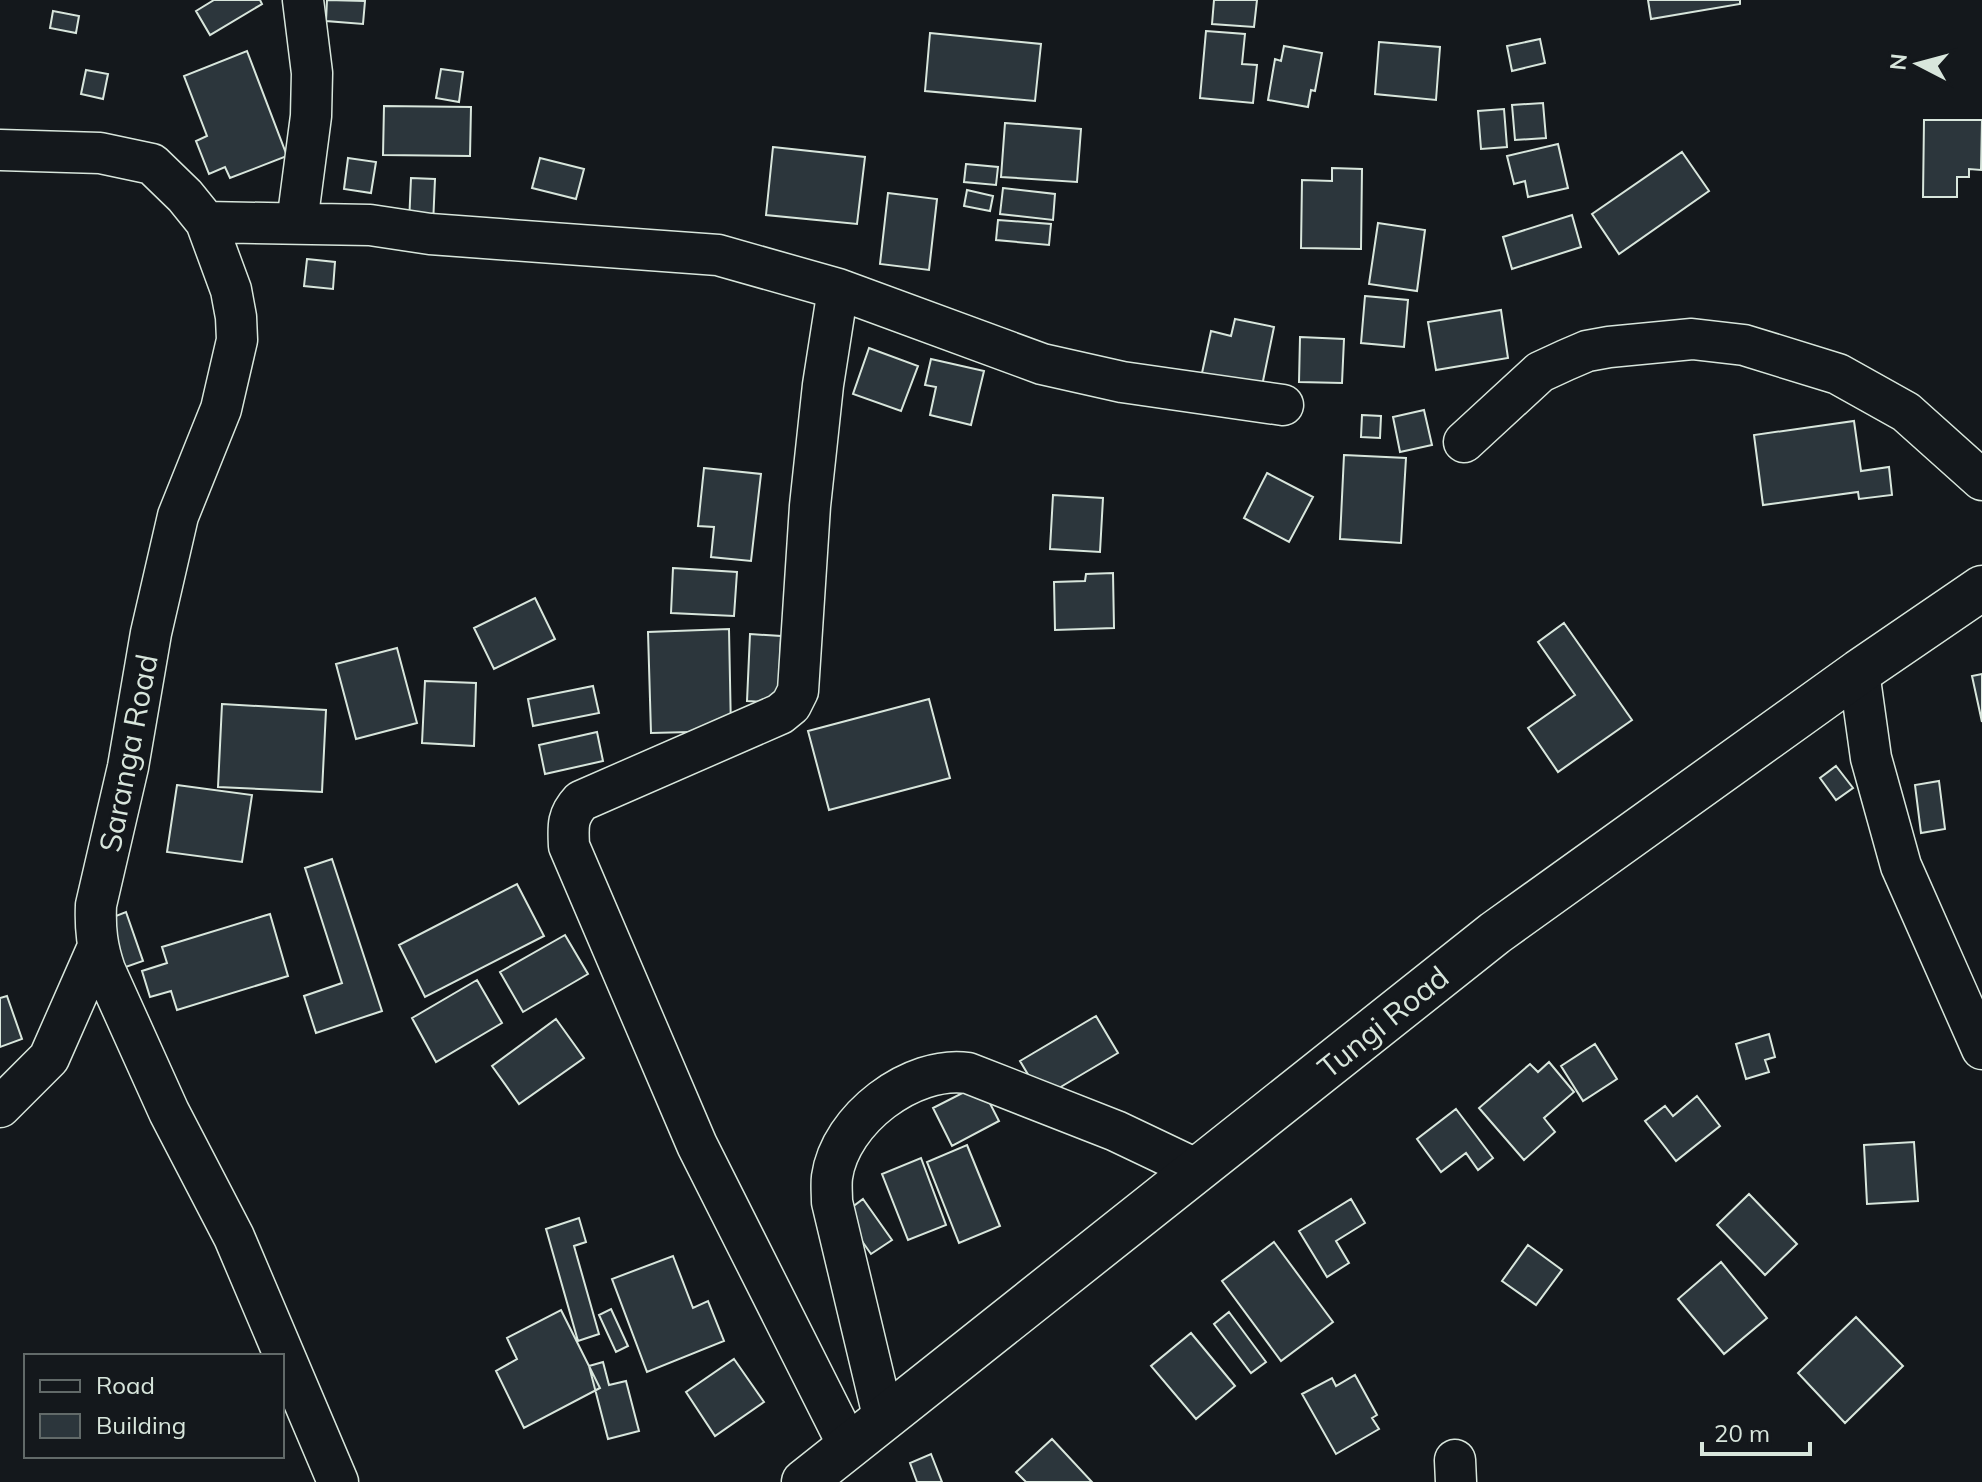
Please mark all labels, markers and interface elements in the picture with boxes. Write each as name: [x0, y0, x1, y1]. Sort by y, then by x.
north arrow: [1878, 24, 1958, 104]
text: N: [1883, 52, 1913, 72]
street label: Saranga Road: [90, 651, 166, 855]
street label: Tungi Road: [1310, 958, 1456, 1086]
legend: [24, 1354, 284, 1458]
text: Road: [96, 1370, 155, 1400]
scale bar: [1702, 1406, 1810, 1456]
text: Building: [96, 1410, 186, 1440]
text: 20 m: [1714, 1418, 1770, 1448]

